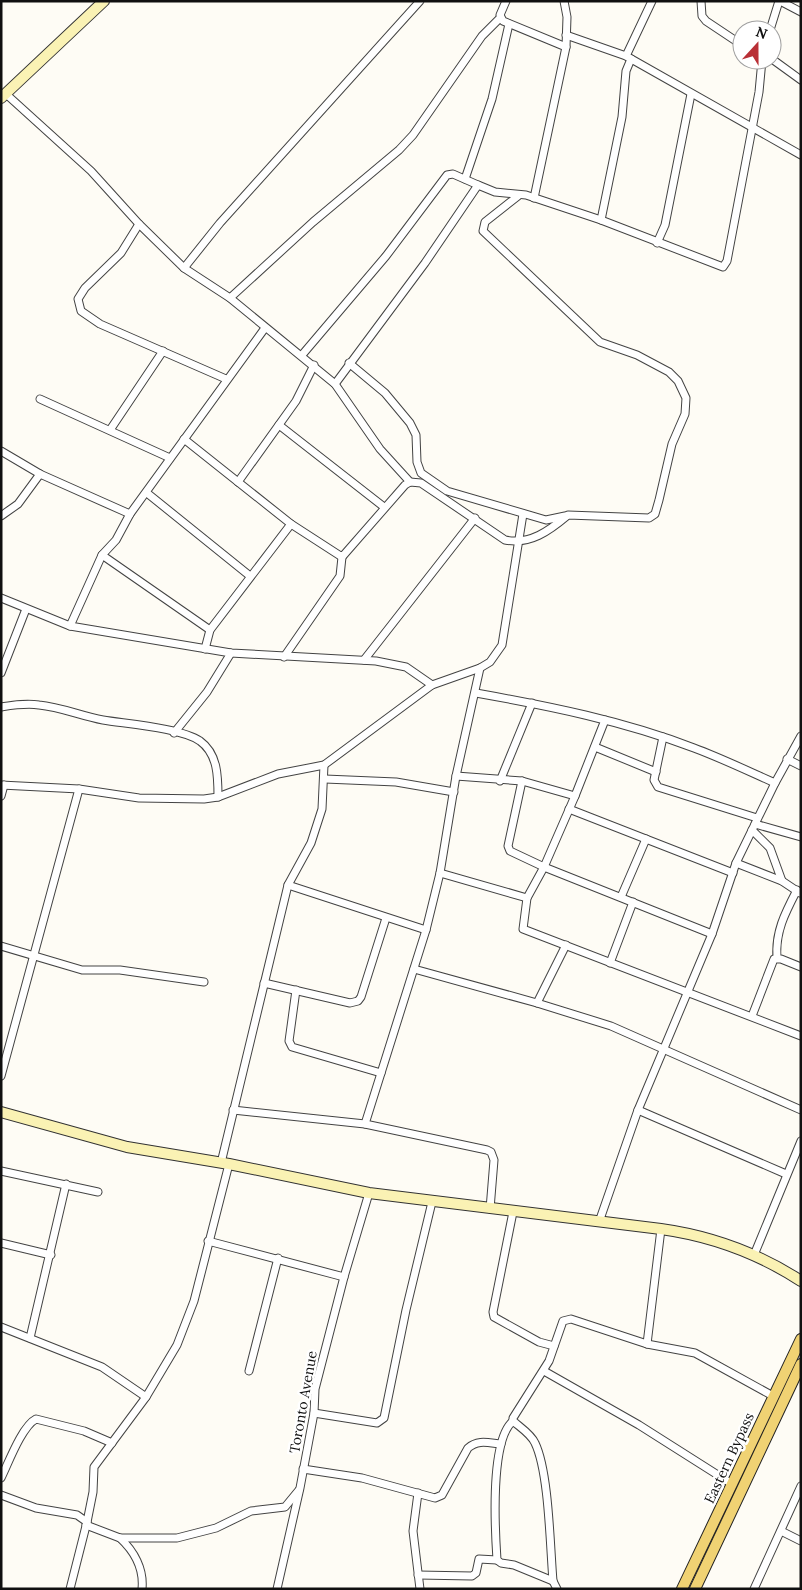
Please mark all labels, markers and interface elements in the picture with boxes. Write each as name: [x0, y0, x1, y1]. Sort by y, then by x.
north arrow: [732, 20, 782, 70]
text: N: [753, 23, 770, 43]
street label: Toronto Avenue: [285, 1349, 321, 1455]
street label: Eastern Bypass: [700, 1410, 758, 1506]

